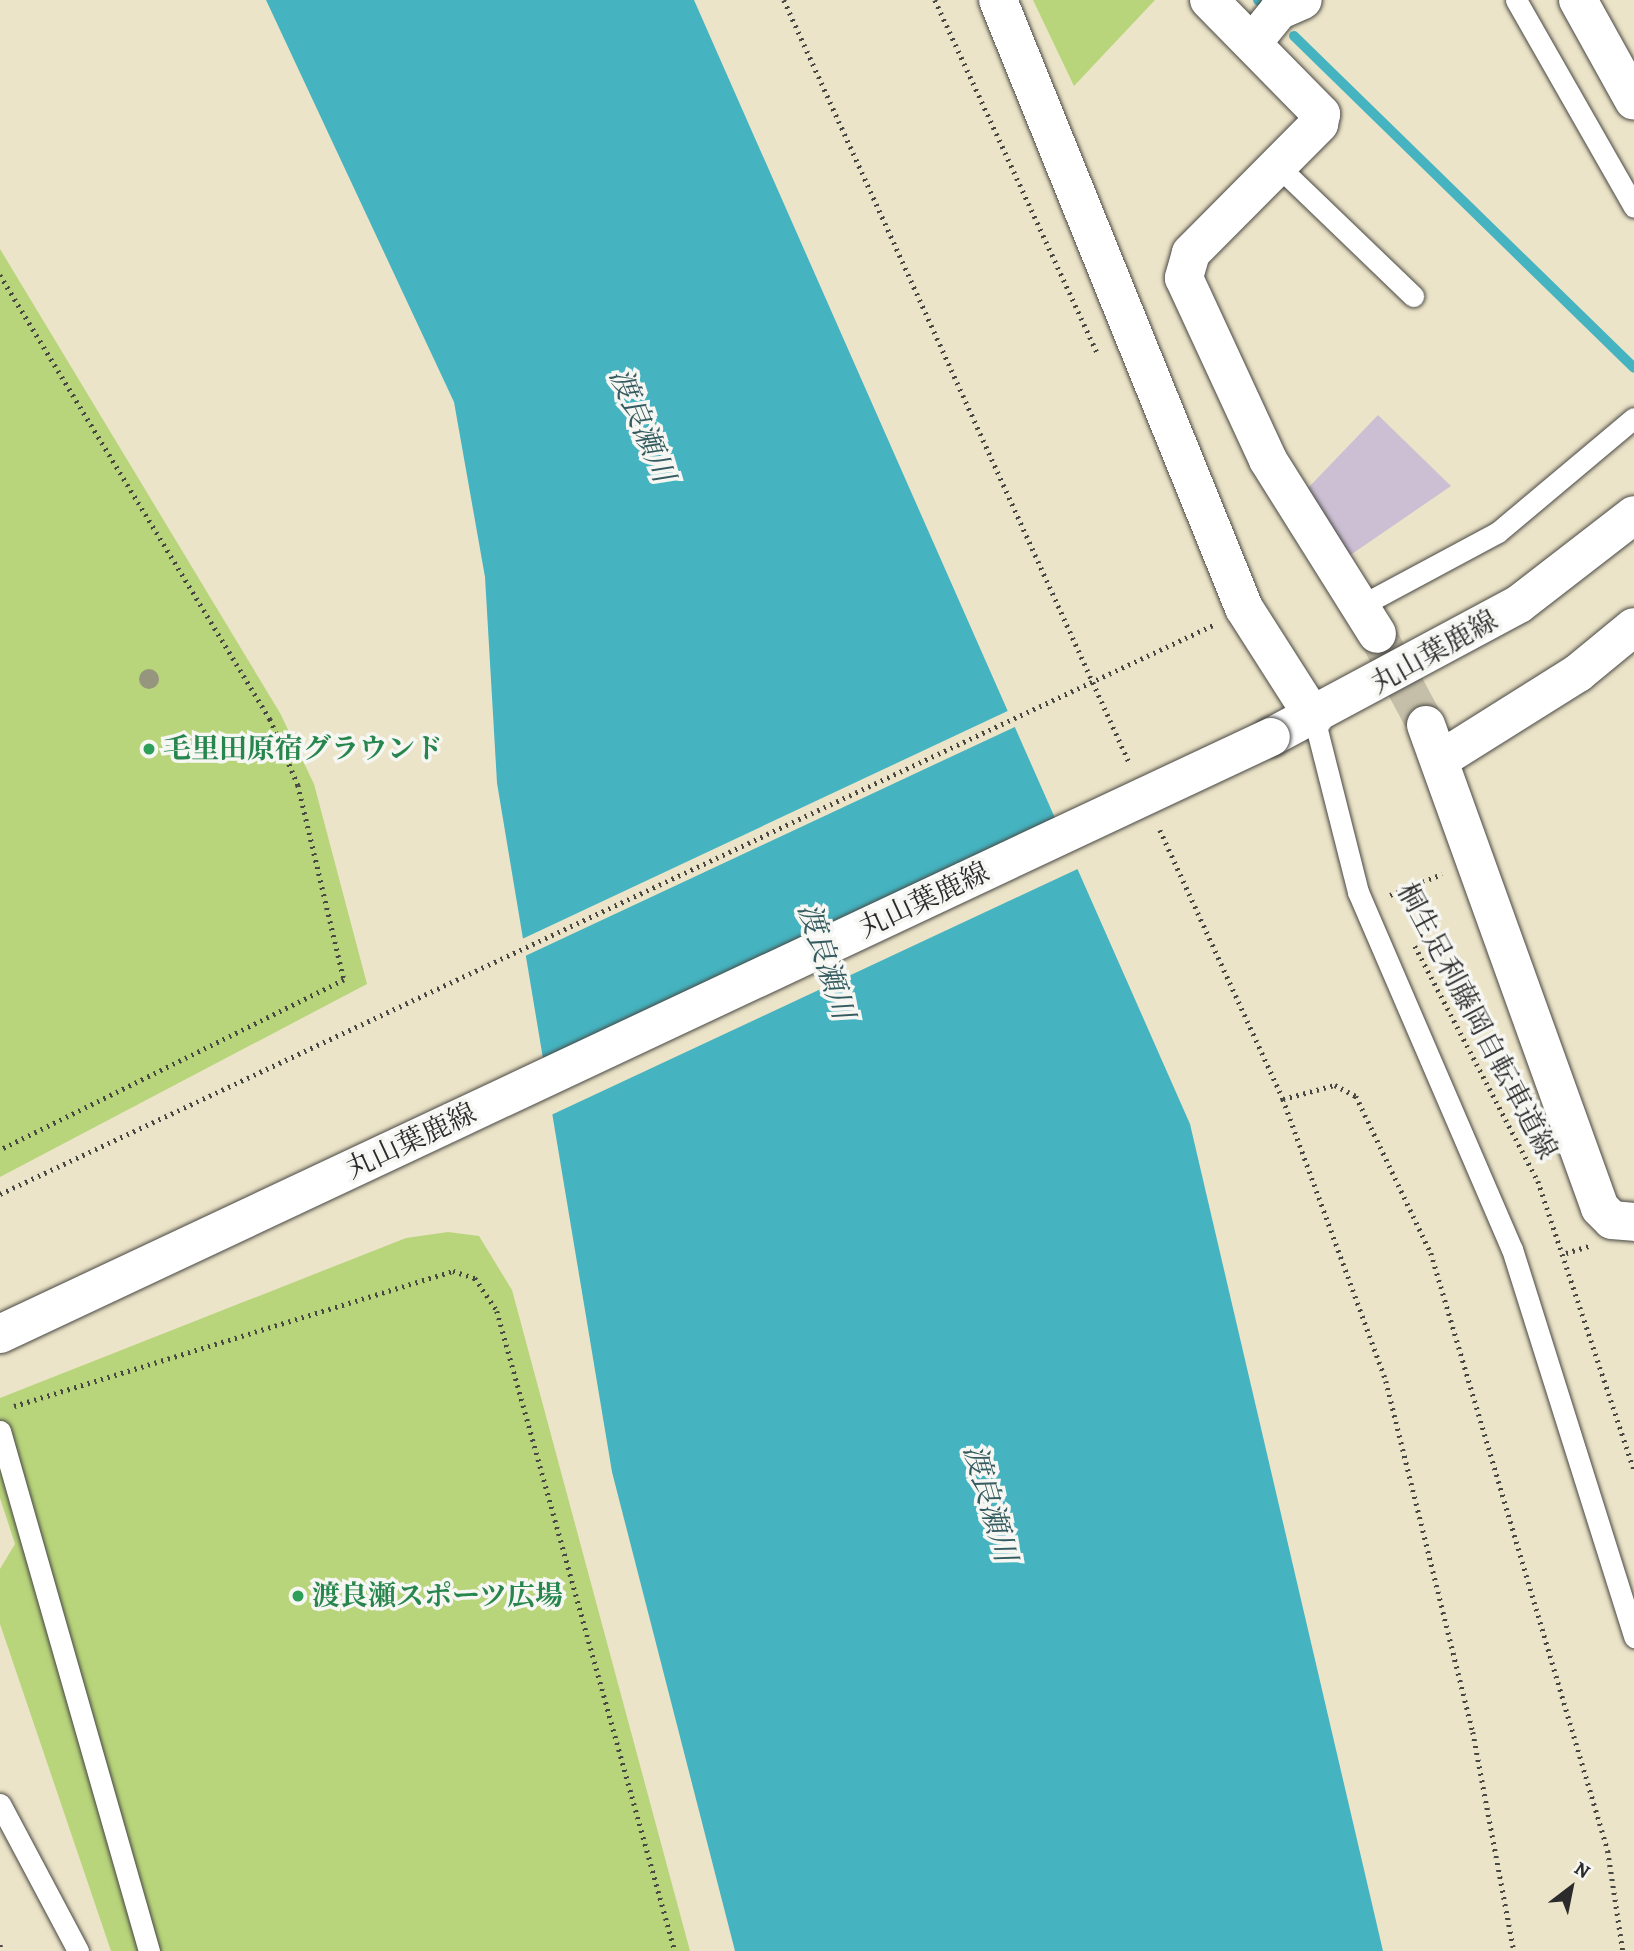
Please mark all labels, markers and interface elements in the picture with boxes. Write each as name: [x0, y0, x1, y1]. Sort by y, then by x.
water label: 渡良瀬川: [602, 363, 682, 487]
street label: 丸山葉鹿線: [1365, 603, 1503, 701]
place label: 毛里田原宿グラウンド: [163, 732, 443, 766]
marker: 毛里田原宿グラウンド: [141, 741, 157, 757]
street label: 丸山葉鹿線: [853, 855, 995, 945]
street label: 桐生足利藤岡自転車道線: [1390, 877, 1564, 1165]
water label: 渡良瀬川: [790, 898, 862, 1024]
street label: 丸山葉鹿線: [340, 1096, 482, 1186]
water label: 渡良瀬川: [956, 1440, 1024, 1566]
place label: 渡良瀬スポーツ広場: [312, 1579, 564, 1613]
marker: 渡良瀬スポーツ広場: [290, 1588, 306, 1604]
north arrow: [1536, 1853, 1606, 1923]
text: N: [1569, 1855, 1595, 1885]

